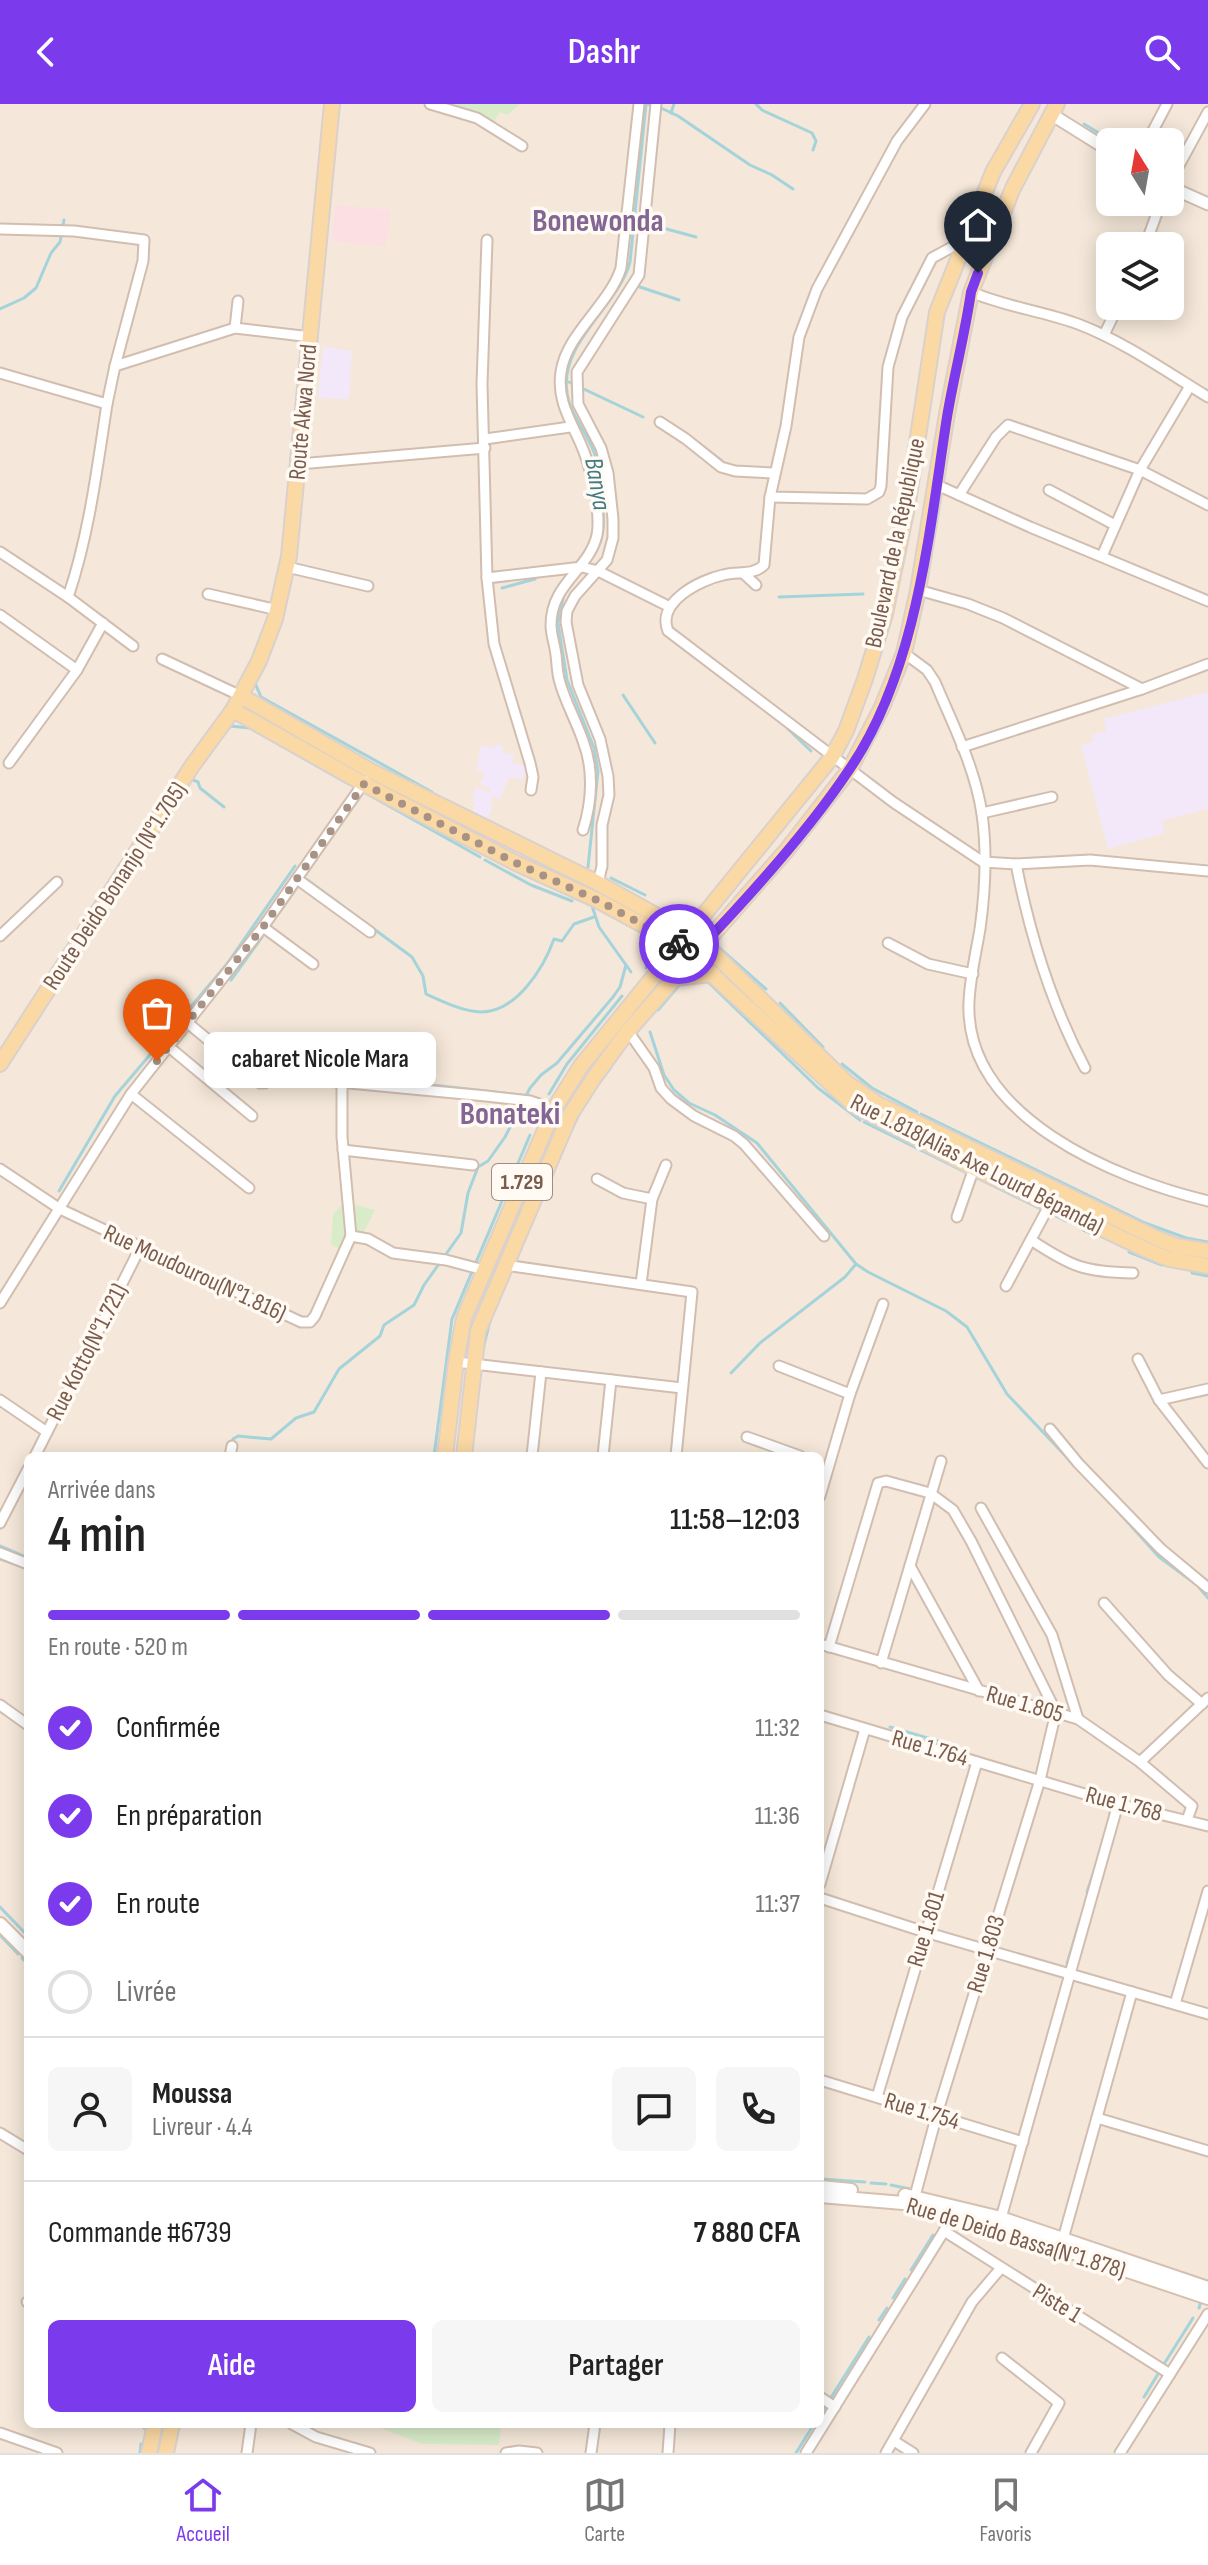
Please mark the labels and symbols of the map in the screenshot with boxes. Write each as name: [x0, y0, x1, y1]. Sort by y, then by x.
north arrow: [1096, 128, 1184, 216]
pin: [944, 191, 1012, 273]
district label: Bonewonda: [532, 202, 664, 241]
street label: Route Akwa Nord: [283, 343, 323, 481]
street label: Boulevard de la République: [859, 436, 931, 650]
water label: Banya: [577, 455, 617, 513]
street label: Route Deido Bonanjo (N°1.705): [37, 777, 193, 995]
courier: [639, 904, 719, 984]
pin: [123, 979, 191, 1061]
callout: cabaret Nicole Mara: [205, 1033, 437, 1089]
street label: Rue 1.818(Alias Axe Lourd Bépanda): [846, 1087, 1108, 1241]
district label: Bonateki: [460, 1095, 560, 1134]
road number: 1.729: [492, 1164, 552, 1200]
street label: Rue Moudourou(N°1.816): [99, 1218, 291, 1328]
street label: Rue Kotto(N°1.721): [40, 1279, 134, 1425]
street label: Rue 1.805: [983, 1679, 1067, 1729]
street label: Rue 1.764: [889, 1723, 971, 1773]
street label: Rue 1.768: [1083, 1780, 1165, 1828]
street label: Rue 1.801: [901, 1887, 951, 1970]
street label: Rue 1.803: [961, 1912, 1011, 1996]
street label: Rue 1.754: [881, 2086, 963, 2136]
street label: Rue de Deido Bassa(N°1.878): [903, 2191, 1129, 2285]
street label: Piste 1: [1027, 2277, 1087, 2329]

